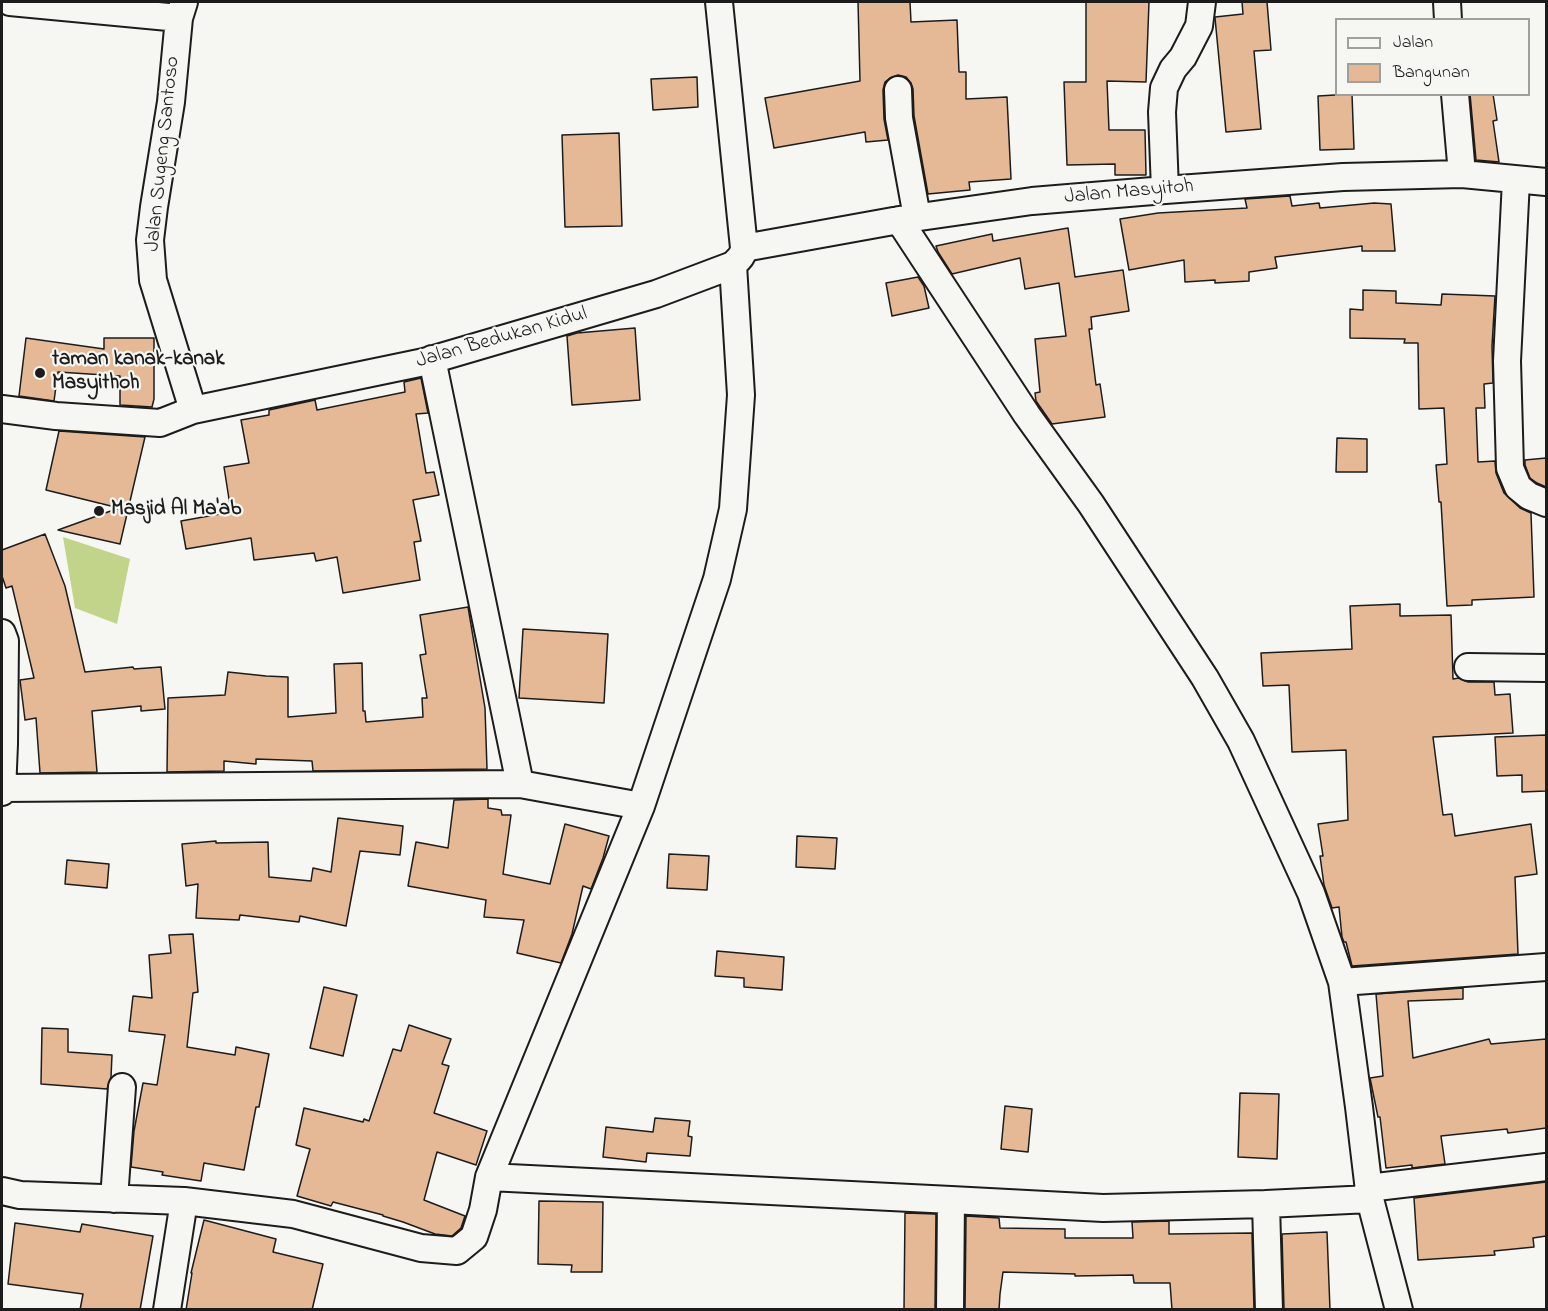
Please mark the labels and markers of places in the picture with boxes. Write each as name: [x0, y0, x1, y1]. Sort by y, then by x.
place label: taman kanak-kanak Masyithoh: [52, 348, 224, 398]
marker: taman kanak-kanak Masyithoh: [33, 366, 47, 380]
place label: Masjid Al Ma'ab: [111, 498, 241, 524]
marker: Masjid Al Ma'ab: [92, 504, 106, 518]

